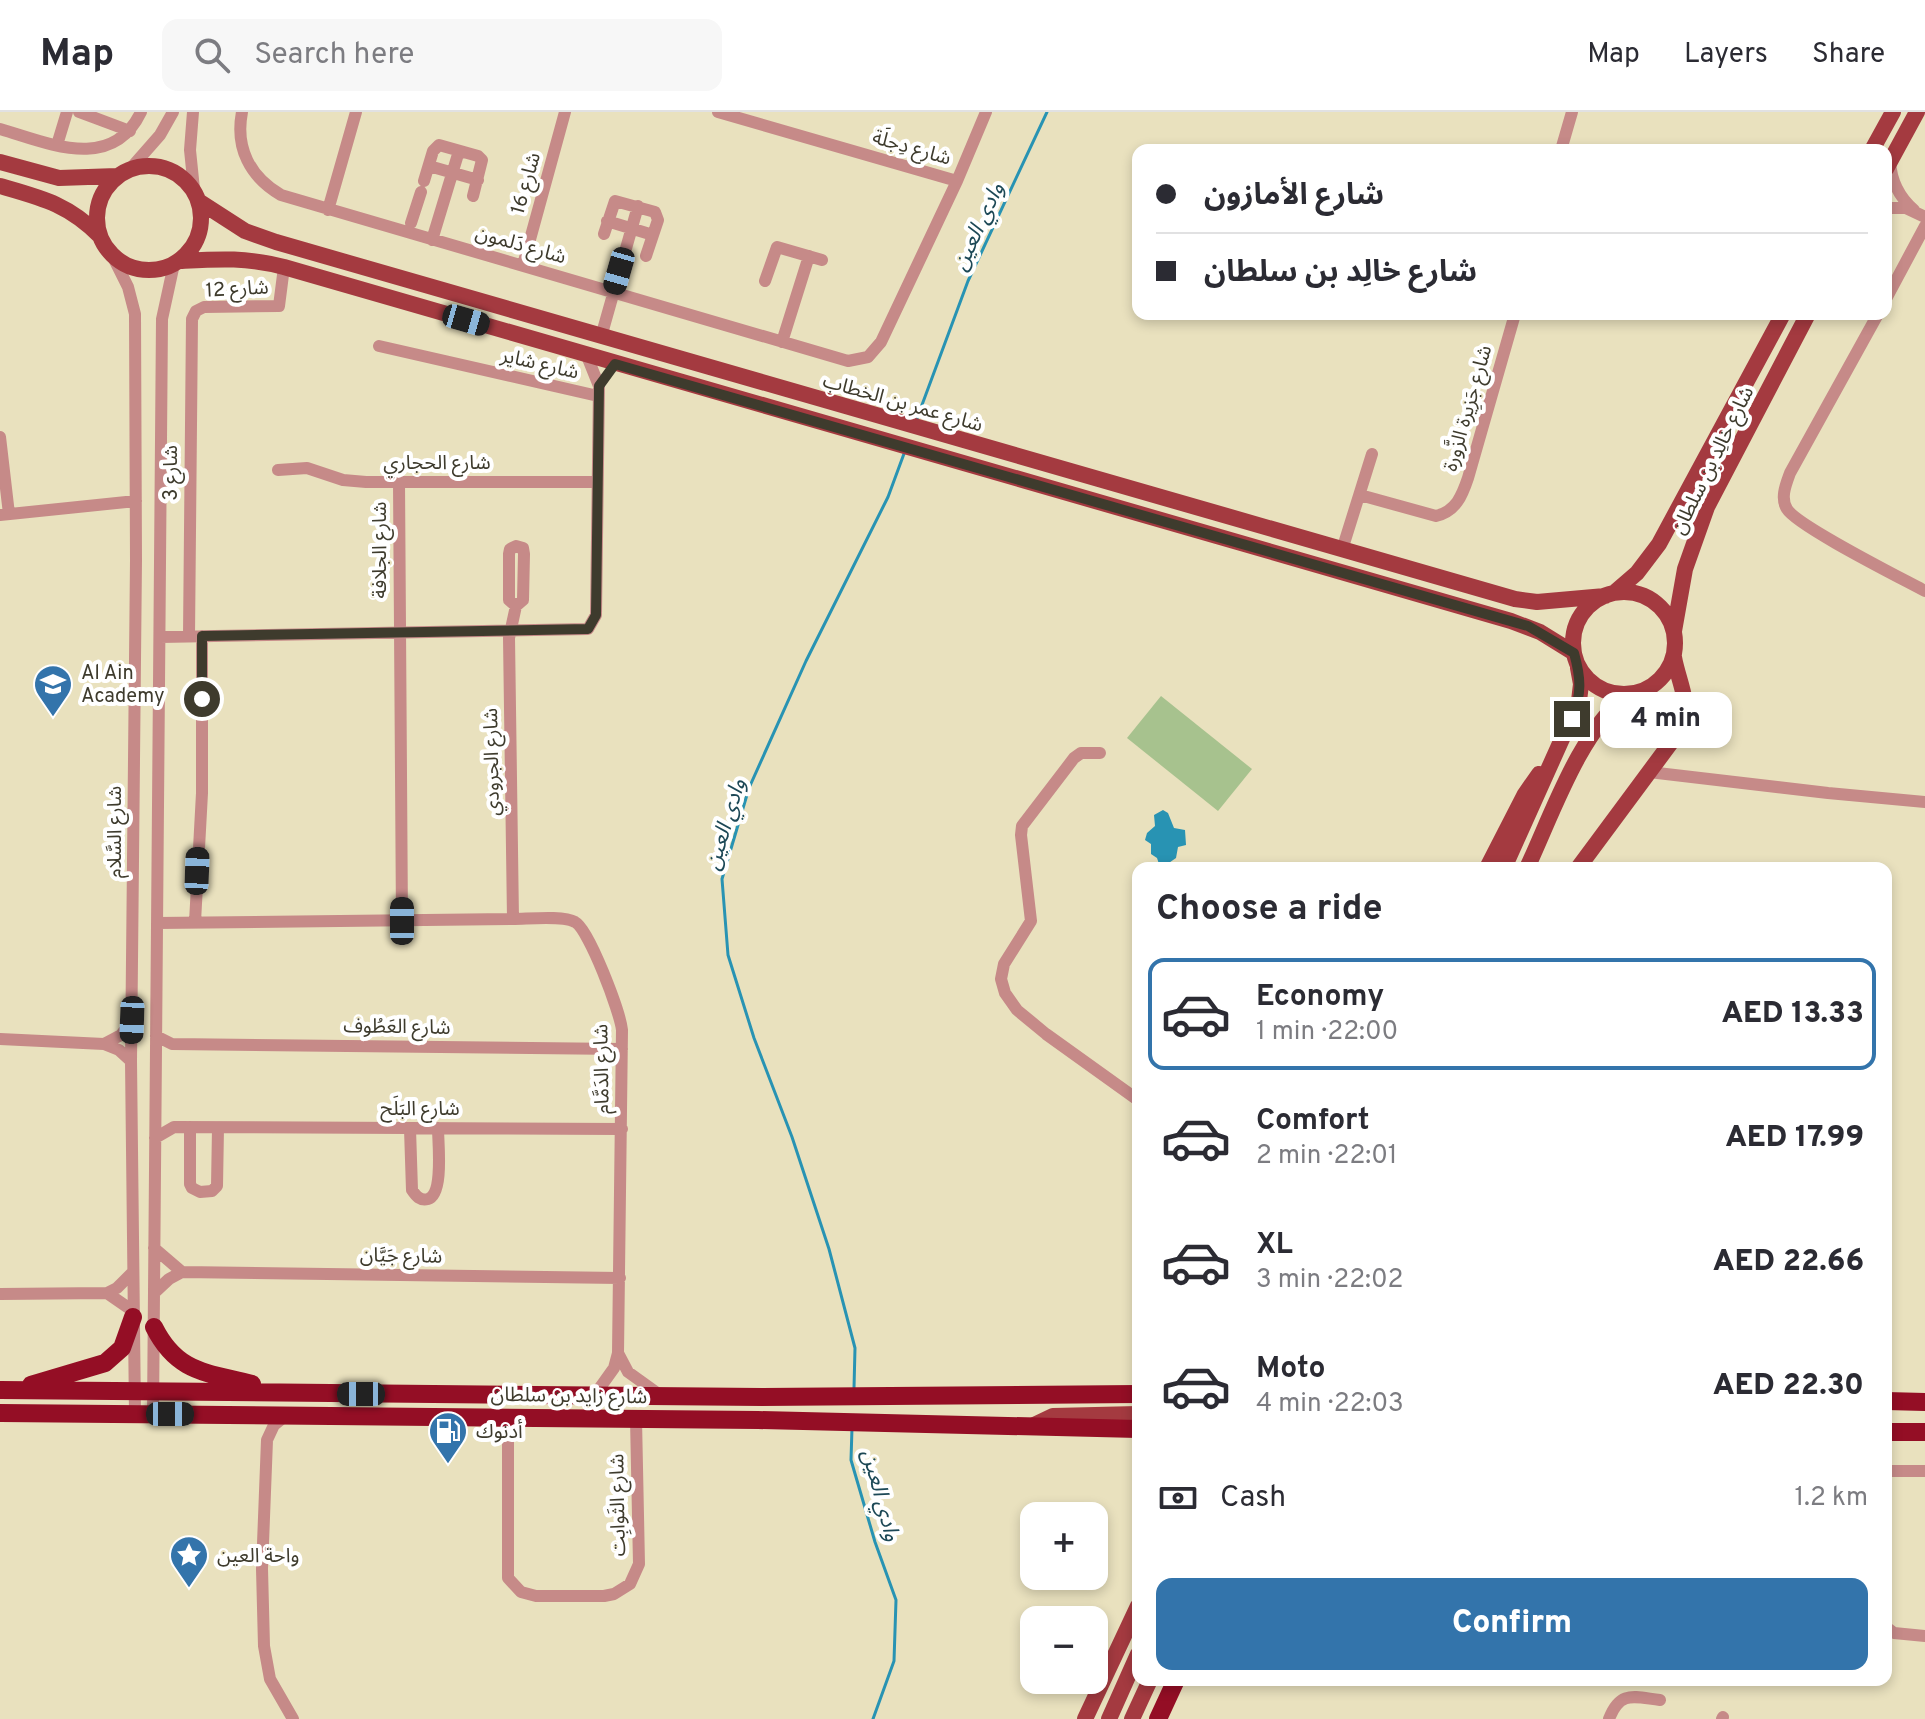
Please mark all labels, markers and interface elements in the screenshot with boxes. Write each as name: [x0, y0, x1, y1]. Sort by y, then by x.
search box: [162, 19, 722, 91]
text: Map: [40, 31, 114, 80]
icon: search: [190, 33, 234, 77]
text: Search here: [254, 37, 414, 74]
text: Map: [1587, 37, 1640, 73]
text: Layers: [1684, 37, 1768, 73]
text: Share: [1812, 37, 1885, 73]
street label: شارع دِجلَة: [869, 123, 954, 173]
street label: شارع 16: [506, 150, 548, 217]
text: شارع الأمازون: [1204, 178, 1384, 215]
water label: وادي العين: [947, 179, 1013, 276]
street label: شارع دَلمون: [472, 221, 569, 271]
car: [601, 245, 637, 297]
text: شارع خالِد بن سلطان: [1204, 255, 1477, 292]
street label: شارع 12: [205, 275, 269, 305]
car: [440, 302, 492, 338]
street label: شارع جَزِيرة الزَّورة: [1436, 342, 1500, 475]
street label: شارع شاير: [497, 343, 581, 387]
street label: شارع عمر بن الخطاب: [819, 369, 985, 439]
street label: شارع خالِد بن سلطان: [1667, 382, 1761, 539]
street label: شارع 3: [159, 445, 185, 501]
street label: شارع الحجاري: [383, 451, 491, 478]
street label: شارع الجلافة: [368, 501, 394, 599]
place label: Al Ain Academy: [81, 661, 165, 710]
school or university icon: Al Ain Academy: [32, 663, 74, 718]
route start: [184, 681, 220, 717]
callout: 4 min: [1600, 691, 1732, 747]
route end: [1554, 701, 1590, 737]
text: 4 min: [1631, 703, 1701, 736]
street label: شارع الجرودي: [479, 708, 508, 816]
water label: وادي العين: [700, 776, 755, 874]
street label: شارع السَّلام: [103, 786, 129, 878]
car: [184, 847, 210, 895]
text: Choose a ride: [1156, 887, 1382, 933]
car: [390, 897, 414, 945]
icon: car: [1160, 978, 1232, 1050]
text: Economy: [1256, 979, 1384, 1016]
car: [119, 996, 145, 1044]
text: AED 13.33: [1721, 996, 1864, 1033]
street label: شارع العَطُوف: [343, 1014, 451, 1042]
text: 1 min · 22:00: [1256, 1016, 1398, 1049]
street label: شارع الدَمَّام: [589, 1024, 617, 1114]
street label: شارع البَلَح: [380, 1095, 460, 1123]
icon: car: [1160, 1102, 1232, 1174]
text: Comfort: [1256, 1103, 1369, 1140]
text: AED 17.99: [1725, 1120, 1864, 1157]
text: 2 min · 22:01: [1256, 1140, 1398, 1173]
icon: car: [1160, 1226, 1232, 1298]
text: XL: [1256, 1227, 1293, 1264]
street label: شارع جَيَّان: [360, 1243, 442, 1271]
text: AED 22.66: [1713, 1244, 1864, 1281]
text: 3 min · 22:02: [1256, 1264, 1404, 1297]
icon: car: [1160, 1350, 1232, 1422]
text: Moto: [1256, 1351, 1326, 1388]
text: AED 22.30: [1713, 1368, 1864, 1405]
car: [337, 1382, 385, 1406]
street label: شارع زايد بن سلطان: [490, 1383, 648, 1411]
text: 4 min · 22:03: [1256, 1388, 1404, 1421]
car: [146, 1402, 194, 1426]
fuel station icon: أدنوك: [427, 1410, 469, 1465]
place label: أدنوك: [476, 1419, 523, 1446]
water label: وادي العين: [852, 1447, 905, 1545]
street label: شارع الثَوابِت: [605, 1453, 633, 1556]
icon: cash: [1156, 1476, 1200, 1520]
text: Cash: [1220, 1480, 1286, 1517]
text: 1.2 km: [1795, 1482, 1868, 1515]
map controls: [1020, 1502, 1108, 1694]
button: +: [1020, 1502, 1108, 1590]
place icon: واحة العين: [168, 1534, 210, 1589]
place label: واحة العين: [217, 1544, 299, 1570]
button: Confirm: [1156, 1578, 1868, 1670]
button: −: [1020, 1606, 1108, 1694]

